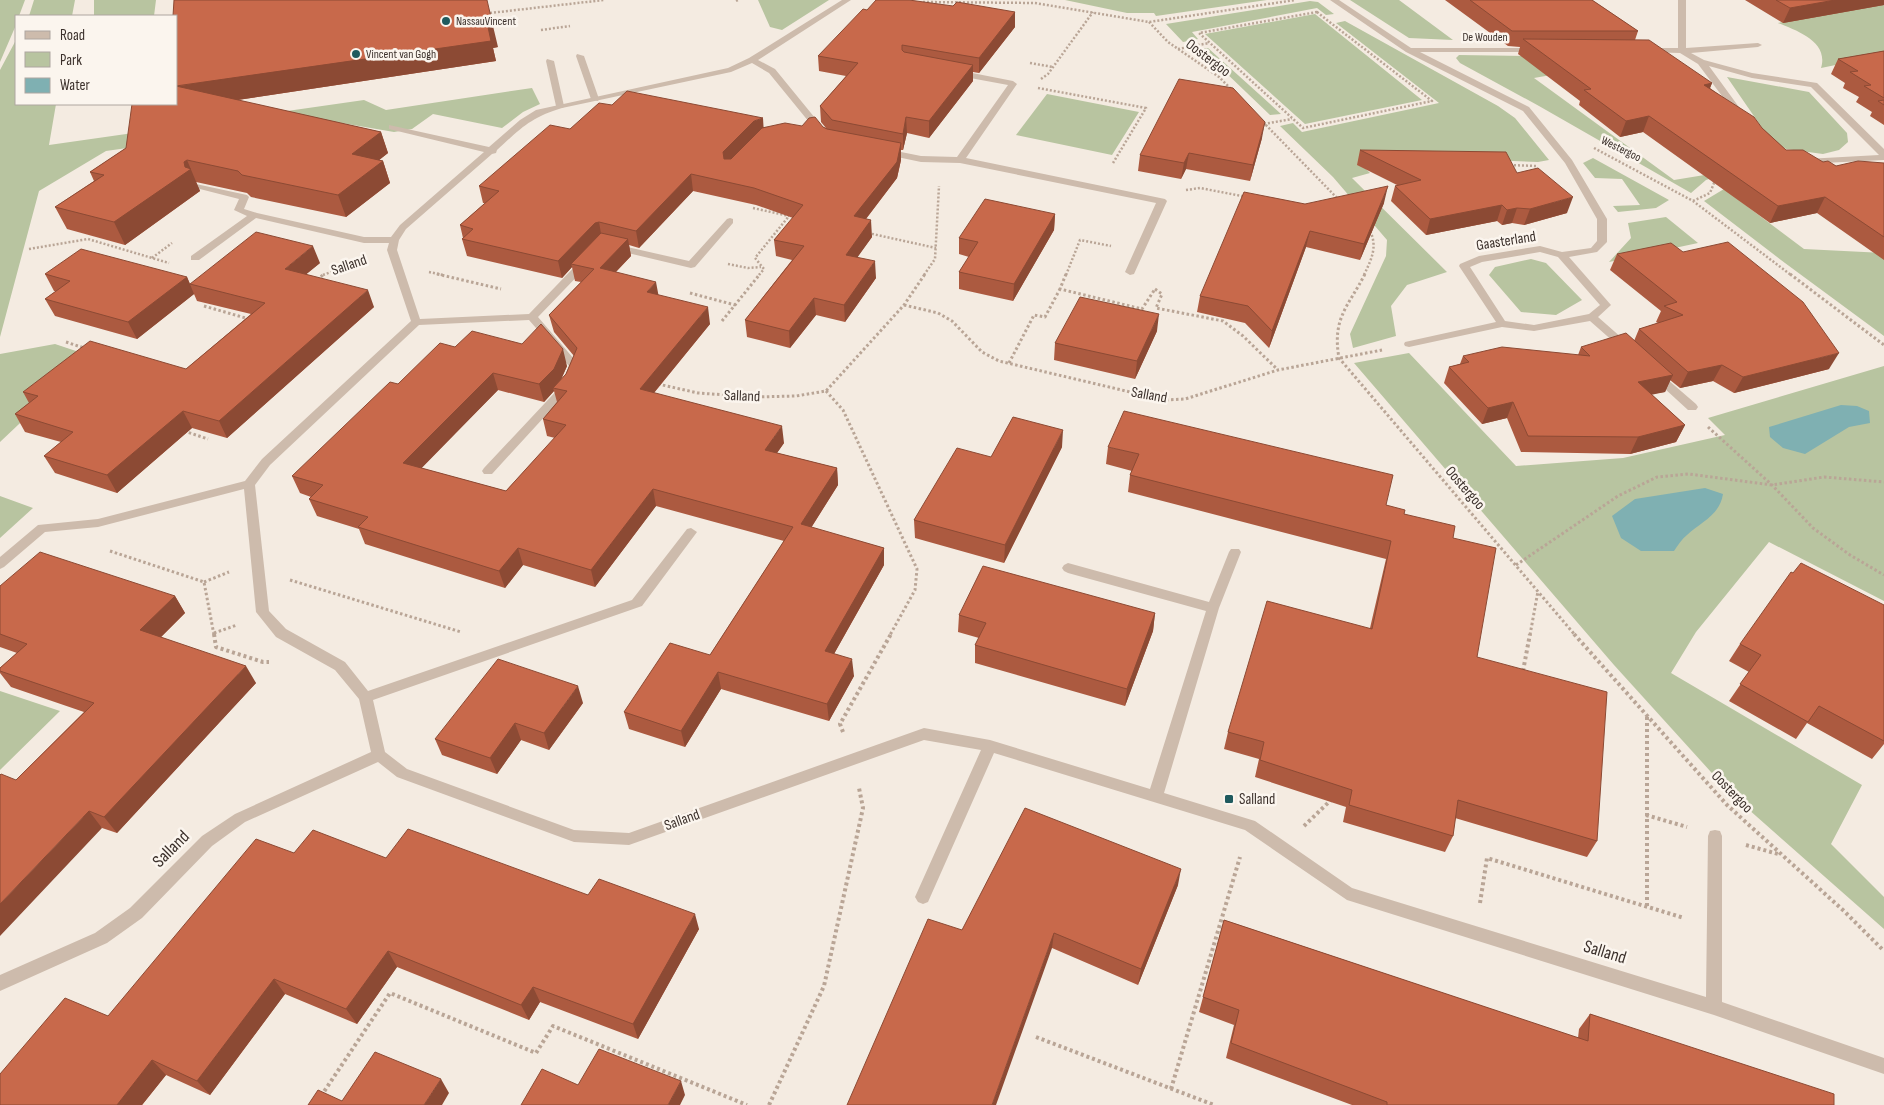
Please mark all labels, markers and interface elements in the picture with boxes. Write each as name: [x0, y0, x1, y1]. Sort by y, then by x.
place label: NassauVincent: [456, 14, 516, 29]
legend: [15, 15, 178, 105]
marker: NassauVincent: [440, 15, 452, 27]
text: Road: [60, 26, 85, 45]
street label: De Wouden: [1462, 30, 1508, 45]
street label: Oostergoo: [1182, 35, 1234, 81]
place label: Vincent van Gogh: [366, 47, 436, 62]
marker: Vincent van Gogh: [350, 48, 362, 60]
text: Park: [60, 51, 82, 70]
text: Water: [60, 76, 91, 95]
street label: Westergoo: [1598, 133, 1644, 165]
street label: Gaasterland: [1475, 227, 1537, 255]
street label: Salland: [329, 250, 369, 280]
street label: Salland: [1130, 382, 1168, 408]
street label: Salland: [724, 386, 760, 406]
street label: Oostergoo: [1441, 462, 1489, 514]
street label: Oostergoo: [1707, 767, 1757, 817]
place label: Salland: [1239, 790, 1275, 809]
marker: Salland: [1223, 793, 1235, 805]
street label: Salland: [662, 805, 702, 835]
street label: Salland: [148, 826, 194, 872]
street label: Salland: [1581, 936, 1629, 968]

